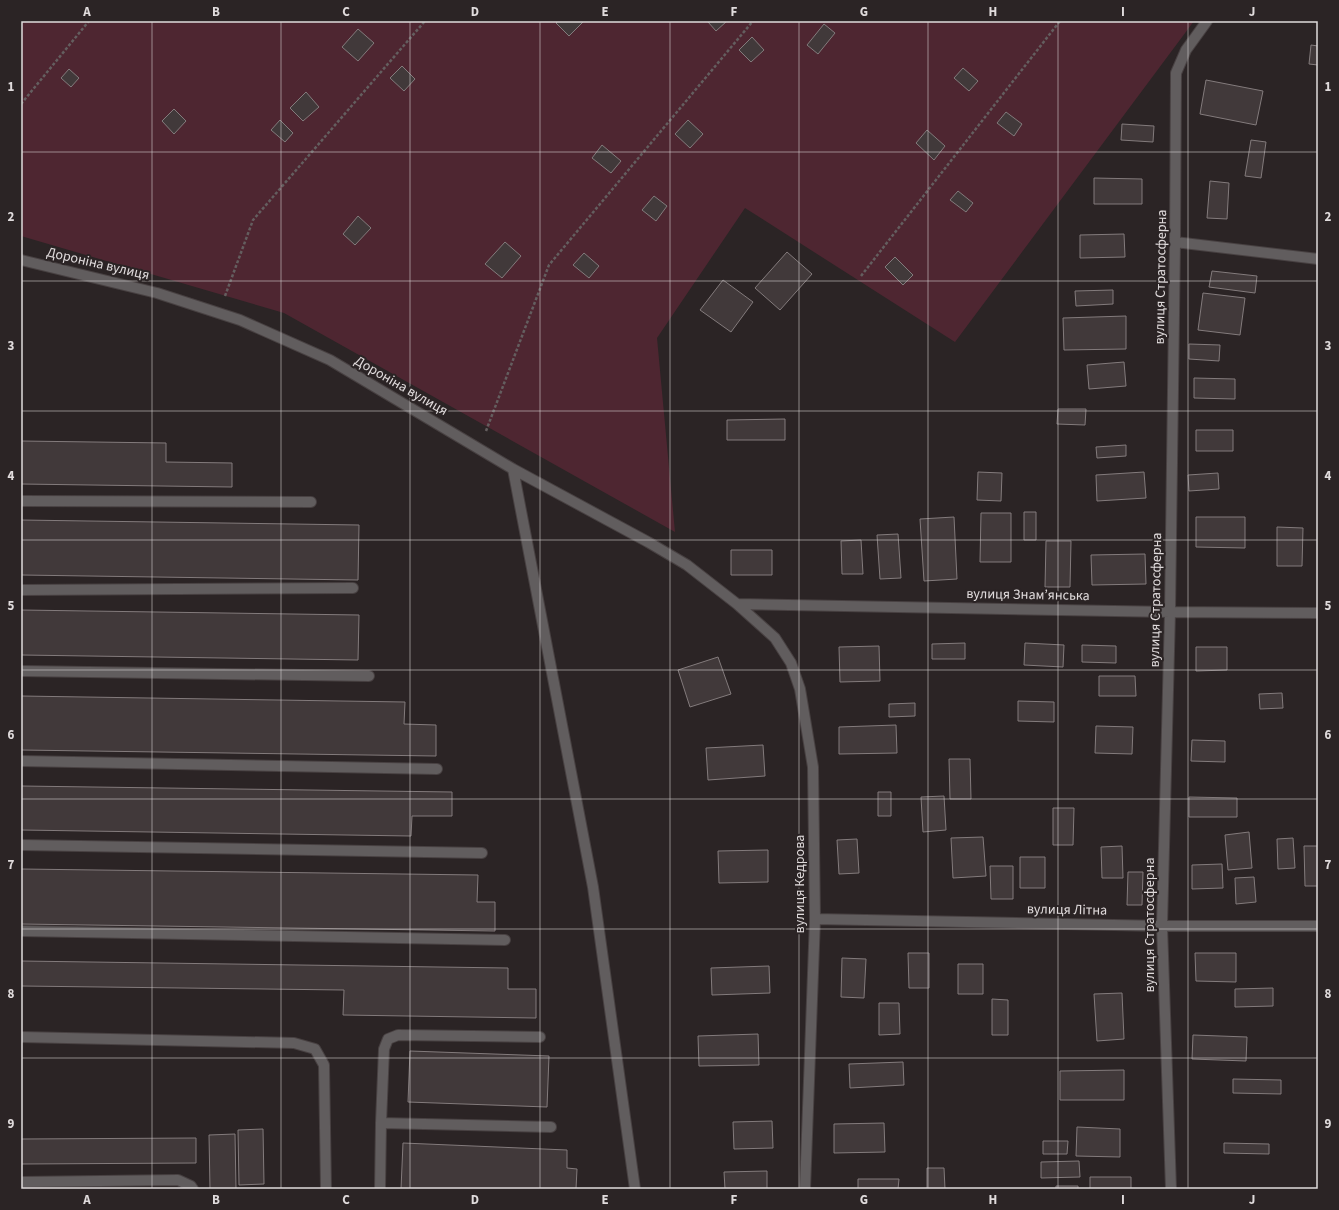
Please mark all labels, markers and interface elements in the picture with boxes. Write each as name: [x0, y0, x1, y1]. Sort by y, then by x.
text: A: [82, 3, 91, 21]
text: B: [212, 3, 220, 21]
text: C: [342, 3, 350, 21]
text: D: [471, 3, 479, 21]
text: E: [601, 3, 609, 21]
text: F: [731, 3, 738, 21]
text: G: [860, 3, 868, 21]
text: H: [989, 3, 997, 21]
text: I: [1121, 3, 1125, 21]
text: J: [1249, 3, 1255, 21]
text: 1: [8, 78, 15, 96]
text: 1: [1325, 78, 1332, 96]
text: 2: [8, 208, 15, 226]
text: 2: [1325, 208, 1332, 226]
street label: вулиця Стратосферна: [1150, 209, 1172, 345]
street label: Дороніна вулиця: [45, 242, 151, 286]
text: 3: [8, 337, 15, 355]
text: 3: [1325, 337, 1332, 355]
street label: Дороніна вулиця: [351, 351, 451, 421]
text: 4: [8, 467, 15, 485]
text: 4: [1325, 467, 1332, 485]
street label: вулиця Стратосферна: [1145, 532, 1167, 668]
street label: вулиця Знам’янська: [966, 584, 1090, 606]
text: 5: [8, 597, 15, 615]
text: 5: [1325, 597, 1332, 615]
text: 6: [8, 726, 15, 744]
text: 6: [1325, 726, 1332, 744]
street label: вулиця Кедрова: [790, 835, 810, 933]
text: 7: [8, 856, 15, 874]
text: 7: [1325, 856, 1332, 874]
street label: вулиця Стратосферна: [1140, 858, 1160, 993]
street label: вулиця Літна: [1027, 899, 1107, 921]
text: 8: [8, 985, 15, 1003]
text: 8: [1325, 985, 1332, 1003]
text: 9: [8, 1115, 15, 1133]
text: 9: [1325, 1115, 1332, 1133]
text: A: [82, 1191, 91, 1209]
text: B: [212, 1191, 220, 1209]
text: C: [342, 1191, 350, 1209]
text: D: [471, 1191, 479, 1209]
text: E: [601, 1191, 609, 1209]
text: F: [731, 1191, 738, 1209]
text: G: [860, 1191, 868, 1209]
text: H: [989, 1191, 997, 1209]
text: I: [1121, 1191, 1125, 1209]
text: J: [1249, 1191, 1255, 1209]

